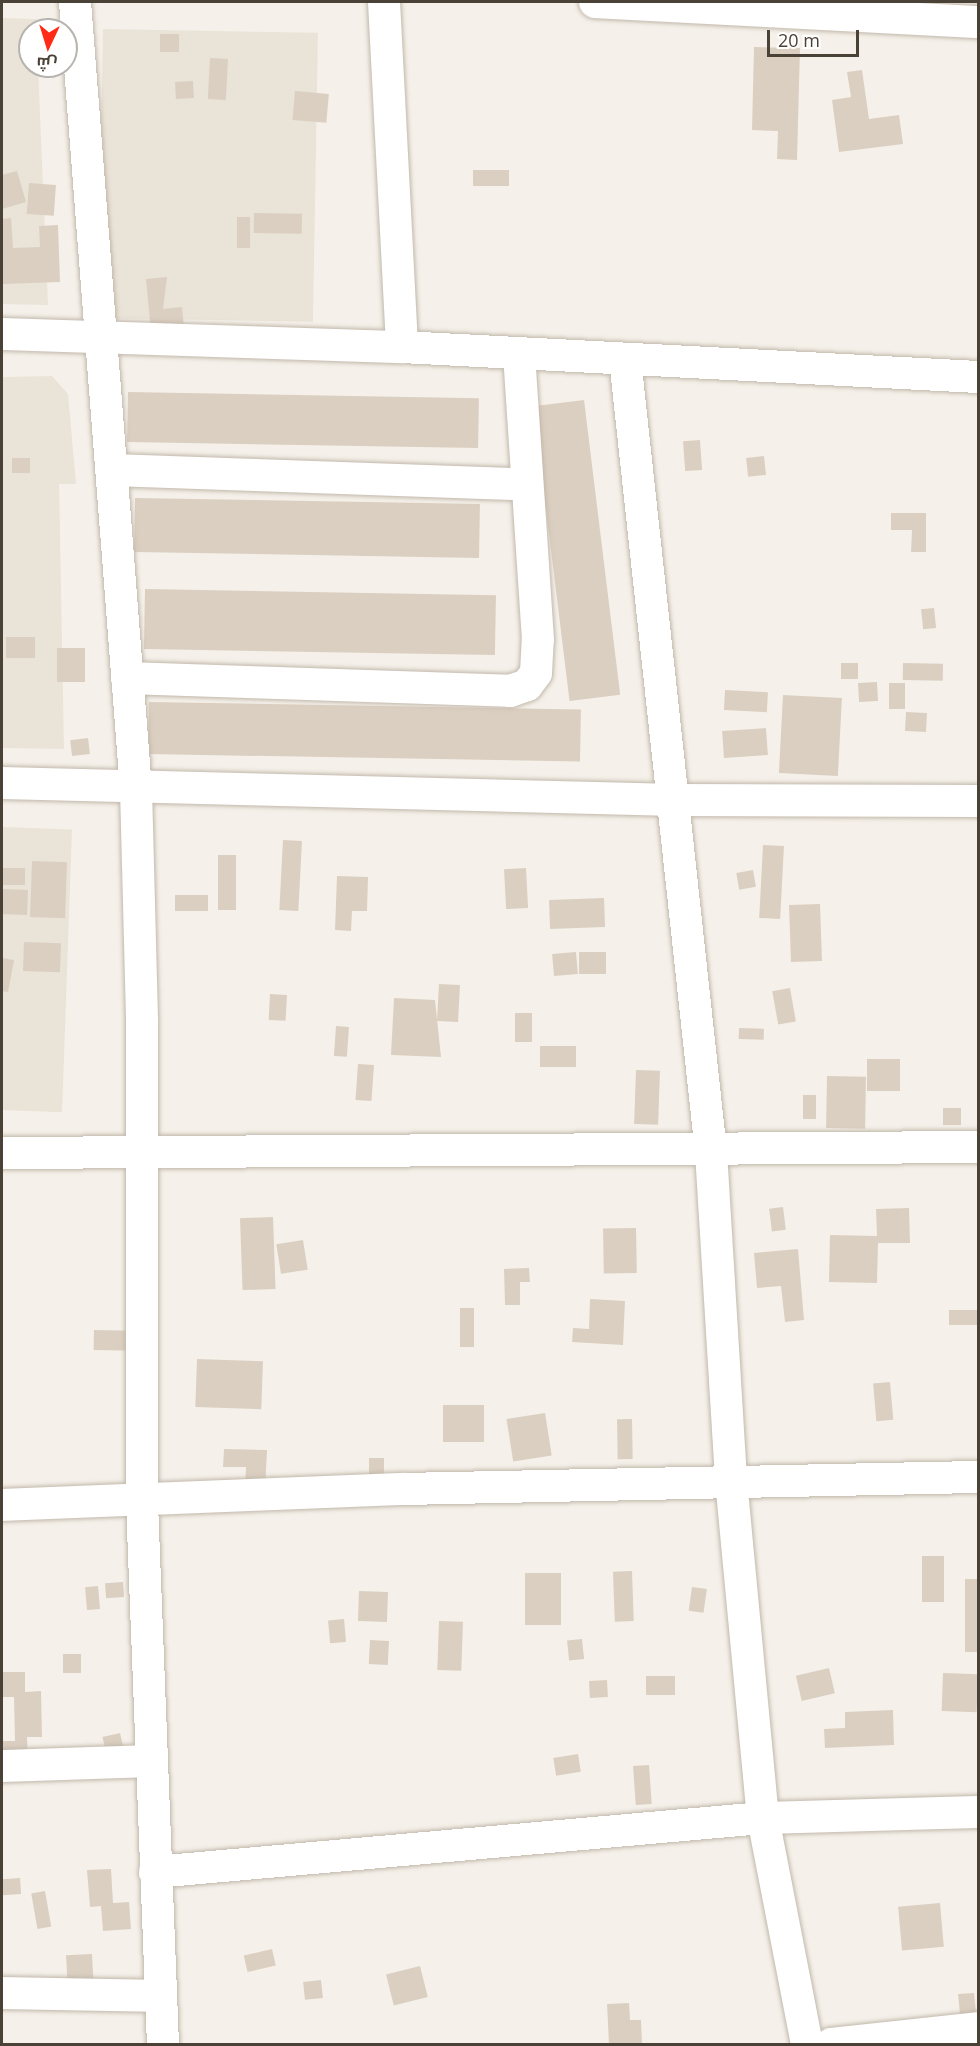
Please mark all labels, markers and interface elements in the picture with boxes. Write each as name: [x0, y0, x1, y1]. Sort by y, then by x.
north arrow: [18, 18, 78, 78]
scale bar: [770, 18, 862, 56]
text: 20 m: [778, 28, 820, 52]
text: ش: [36, 52, 58, 76]

